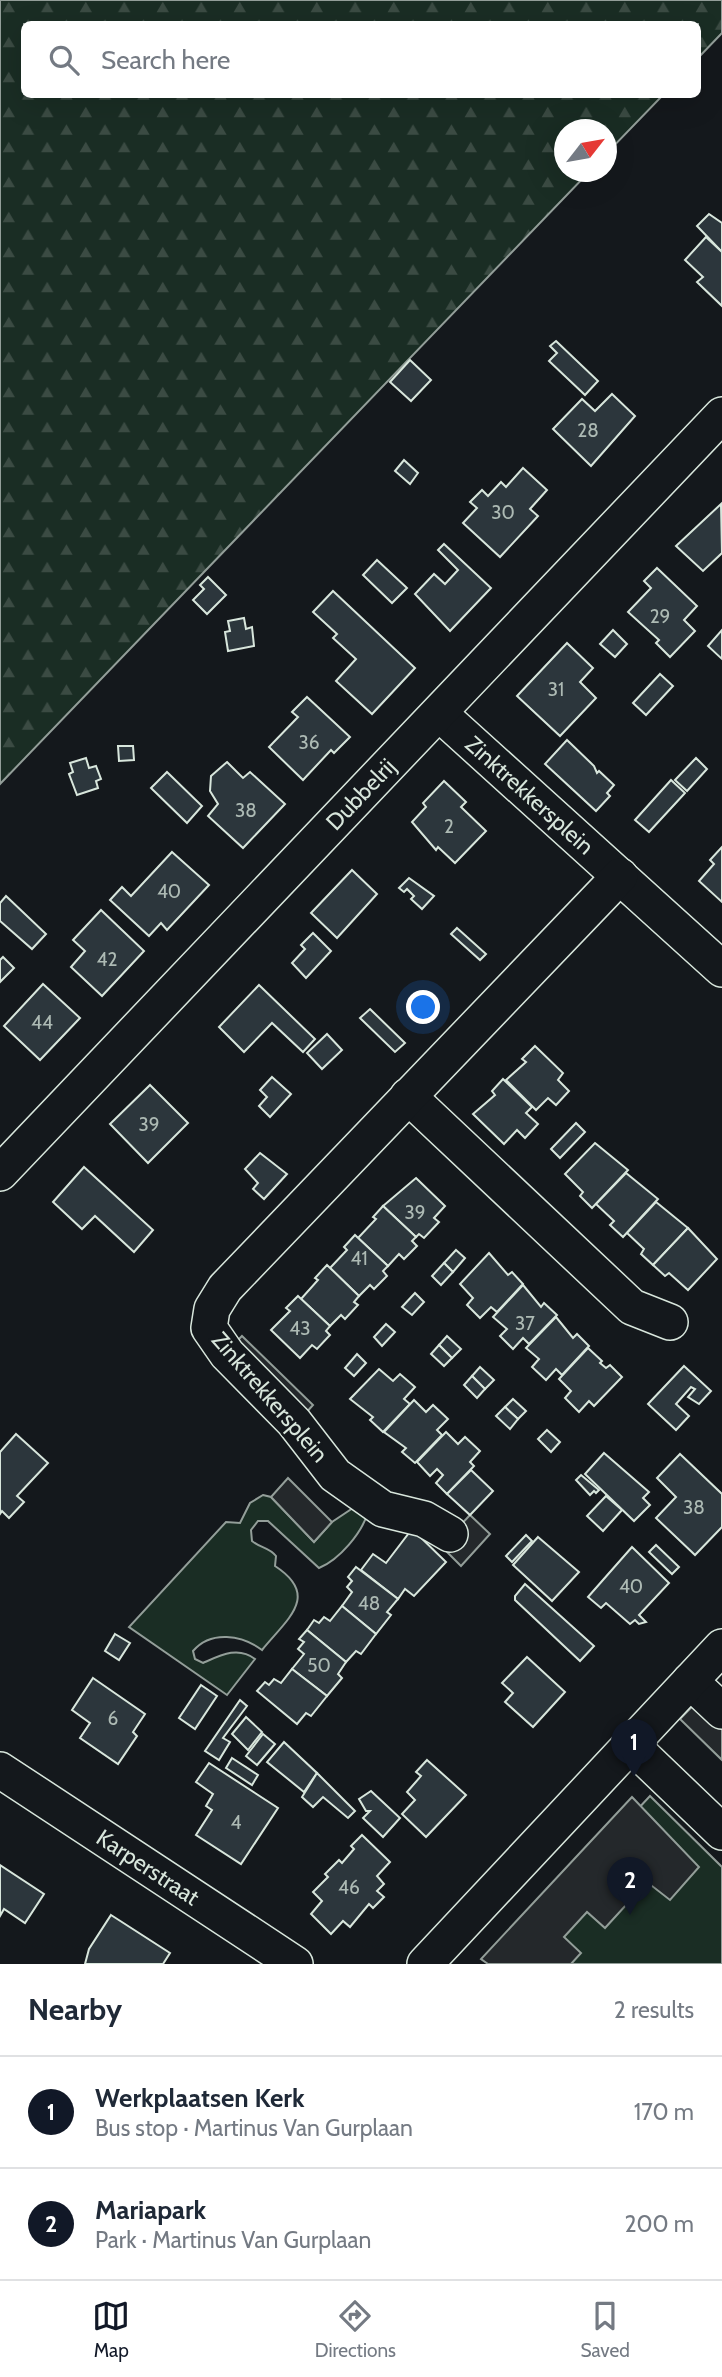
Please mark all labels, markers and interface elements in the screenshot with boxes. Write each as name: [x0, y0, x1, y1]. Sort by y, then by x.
search box: [21, 21, 701, 98]
icon: search: [45, 41, 83, 79]
text: Search here: [101, 44, 230, 76]
north arrow: [554, 119, 617, 182]
house number: 28: [577, 419, 599, 442]
house number: 30: [491, 501, 515, 524]
house number: 29: [650, 605, 670, 628]
house number: 31: [548, 678, 564, 701]
street label: Zinktrekkersplein: [460, 730, 600, 860]
house number: 36: [298, 731, 320, 754]
street label: Dubbelrij: [320, 753, 401, 836]
house number: 38: [235, 799, 257, 822]
house number: 2: [444, 815, 454, 838]
house number: 40: [157, 880, 181, 903]
house number: 42: [97, 948, 117, 971]
your location: [406, 990, 440, 1024]
house number: 44: [31, 1011, 53, 1034]
house number: 39: [138, 1113, 160, 1136]
house number: 39: [404, 1201, 426, 1224]
house number: 41: [350, 1247, 368, 1270]
house number: 37: [515, 1312, 535, 1335]
house number: 43: [289, 1317, 311, 1340]
street label: Zinktrekkersplein: [206, 1326, 334, 1468]
house number: 38: [683, 1496, 705, 1519]
house number: 40: [619, 1575, 643, 1598]
house number: 48: [358, 1592, 380, 1615]
house number: 50: [307, 1654, 331, 1677]
house number: 6: [108, 1707, 118, 1730]
pin: 1: [611, 1719, 657, 1777]
house number: 4: [231, 1811, 242, 1834]
street label: Karperstraat: [91, 1823, 205, 1911]
pin: 2: [607, 1857, 653, 1915]
house number: 46: [338, 1876, 360, 1899]
text: Nearby: [28, 1991, 122, 2028]
text: 2 results: [614, 1996, 694, 2024]
text: Werkplaatsen Kerk: [95, 2082, 305, 2114]
text: 1: [47, 2098, 55, 2126]
text: 170 m: [634, 2098, 694, 2126]
text: Bus stop · Martinus Van Gurplaan: [95, 2114, 413, 2142]
text: Mariapark: [95, 2194, 206, 2226]
text: 2: [45, 2210, 57, 2238]
text: 200 m: [624, 2210, 694, 2238]
text: Park · Martinus Van Gurplaan: [95, 2226, 371, 2254]
tab: Map: [92, 2297, 130, 2362]
tab: Directions: [315, 2297, 396, 2362]
tab: Saved: [580, 2297, 630, 2362]

